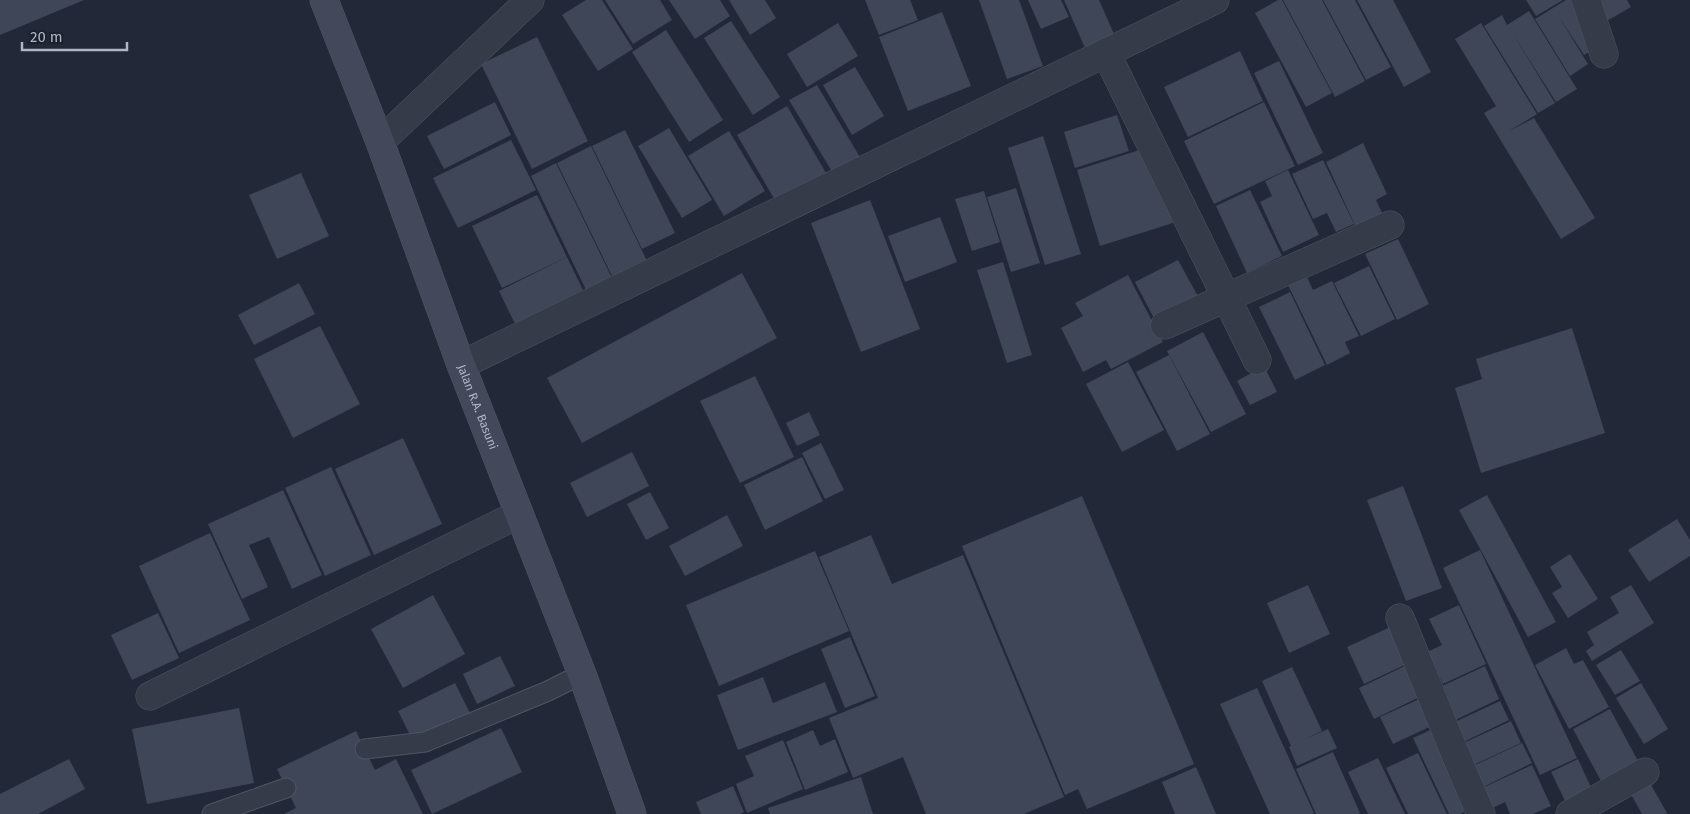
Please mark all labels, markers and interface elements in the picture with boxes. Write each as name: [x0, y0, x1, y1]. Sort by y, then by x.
scale bar: [22, 20, 128, 52]
text: 20 m: [30, 28, 63, 46]
street label: Jalan R.A. Basuni: [454, 362, 500, 452]

